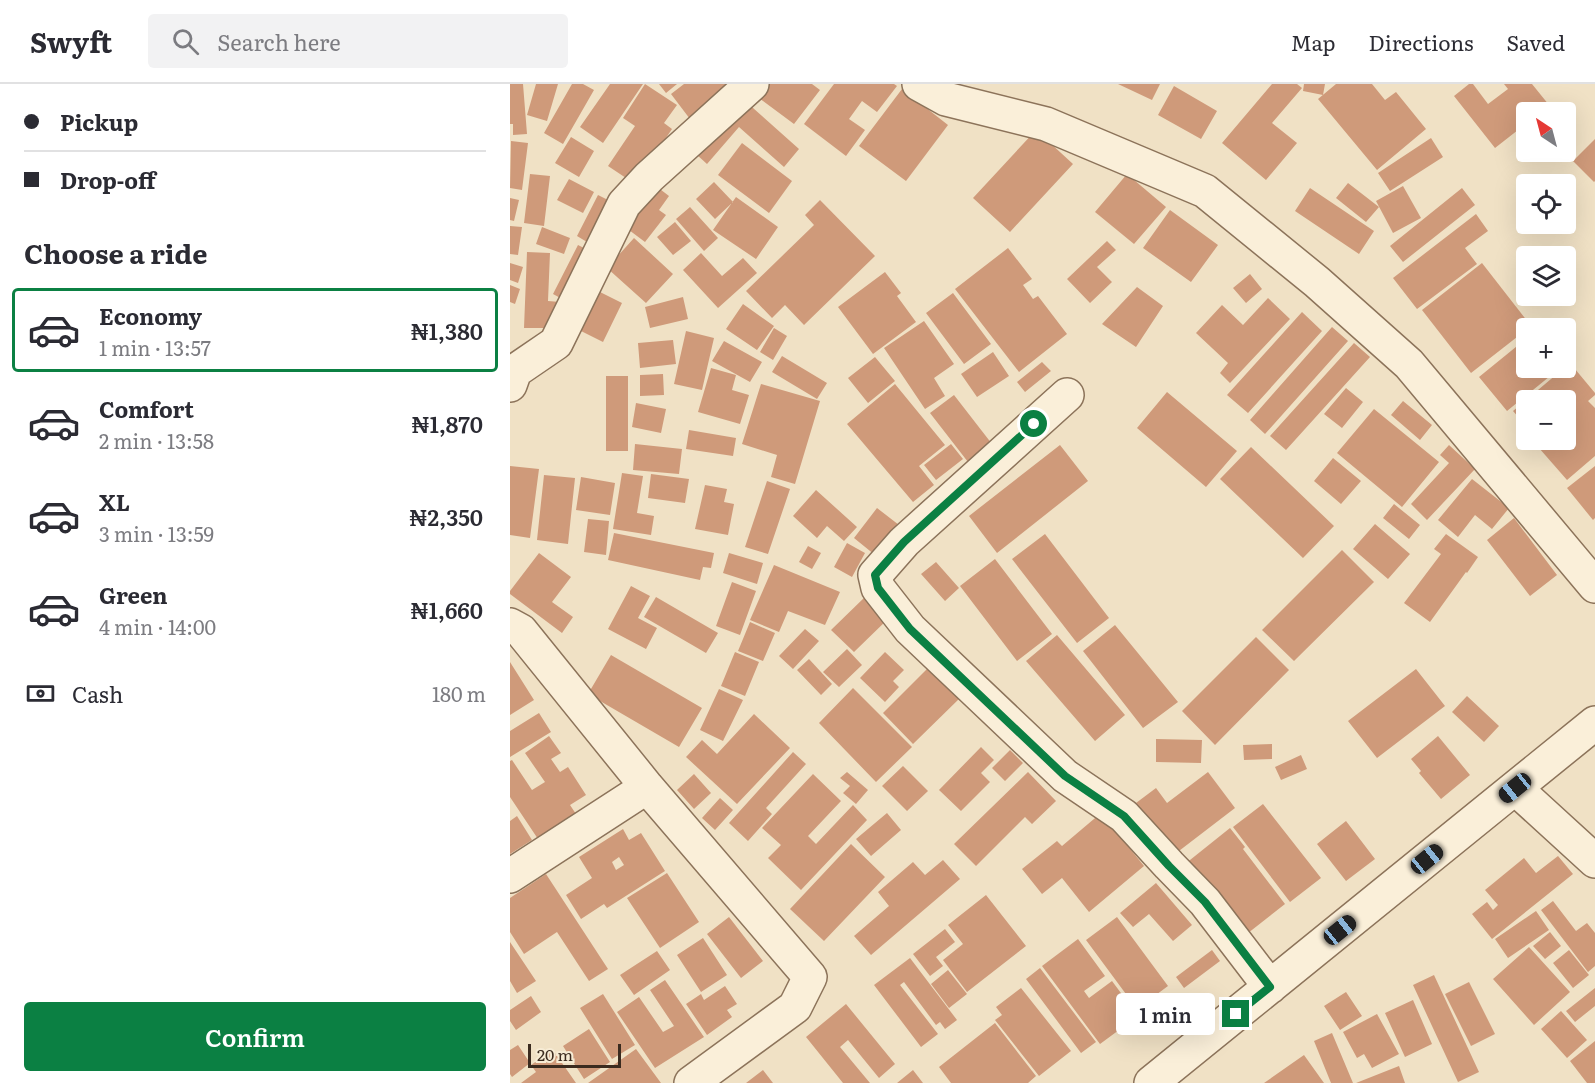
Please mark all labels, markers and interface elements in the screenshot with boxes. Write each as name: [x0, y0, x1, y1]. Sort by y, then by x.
search box: [148, 14, 568, 68]
text: Swyft: [30, 20, 112, 62]
icon: search: [169, 25, 202, 58]
text: Search here: [217, 25, 341, 58]
text: Map: [1291, 26, 1336, 57]
text: Directions: [1369, 26, 1474, 57]
text: Saved: [1507, 26, 1565, 57]
north arrow: [1516, 102, 1576, 162]
map controls: [1516, 102, 1576, 450]
text: Pickup: [60, 105, 138, 138]
text: Drop-off: [60, 163, 156, 196]
button: locate: [1516, 174, 1576, 234]
text: Choose a ride: [24, 232, 207, 272]
button: layers: [1516, 246, 1576, 306]
text: Economy: [99, 299, 202, 332]
icon: car: [27, 303, 81, 357]
text: ₦1,380: [410, 314, 483, 347]
button: +: [1516, 318, 1576, 378]
text: 1 min · 13:57: [99, 332, 211, 362]
button: −: [1516, 390, 1576, 450]
text: Comfort: [99, 392, 194, 425]
icon: car: [27, 396, 81, 450]
text: ₦1,870: [411, 407, 483, 440]
route start: [1020, 410, 1047, 437]
text: 2 min · 13:58: [99, 425, 214, 455]
text: XL: [99, 485, 130, 518]
icon: car: [27, 489, 81, 543]
text: ₦2,350: [409, 500, 483, 533]
text: 3 min · 13:59: [99, 518, 214, 548]
text: Green: [99, 578, 168, 611]
icon: car: [27, 582, 81, 636]
text: ₦1,660: [410, 593, 483, 626]
text: 4 min · 14:00: [99, 611, 216, 641]
icon: cash: [24, 677, 57, 710]
text: Cash: [72, 677, 123, 710]
text: 180 m: [432, 678, 486, 708]
car: [1495, 770, 1535, 806]
car: [1407, 841, 1447, 877]
car: [1320, 912, 1360, 948]
callout: 1 min: [1116, 993, 1215, 1035]
text: 1 min: [1139, 999, 1192, 1029]
route end: [1222, 1000, 1249, 1027]
button: Confirm: [24, 1002, 486, 1071]
scale bar: [528, 1041, 621, 1068]
text: 20 m: [537, 1042, 573, 1066]

